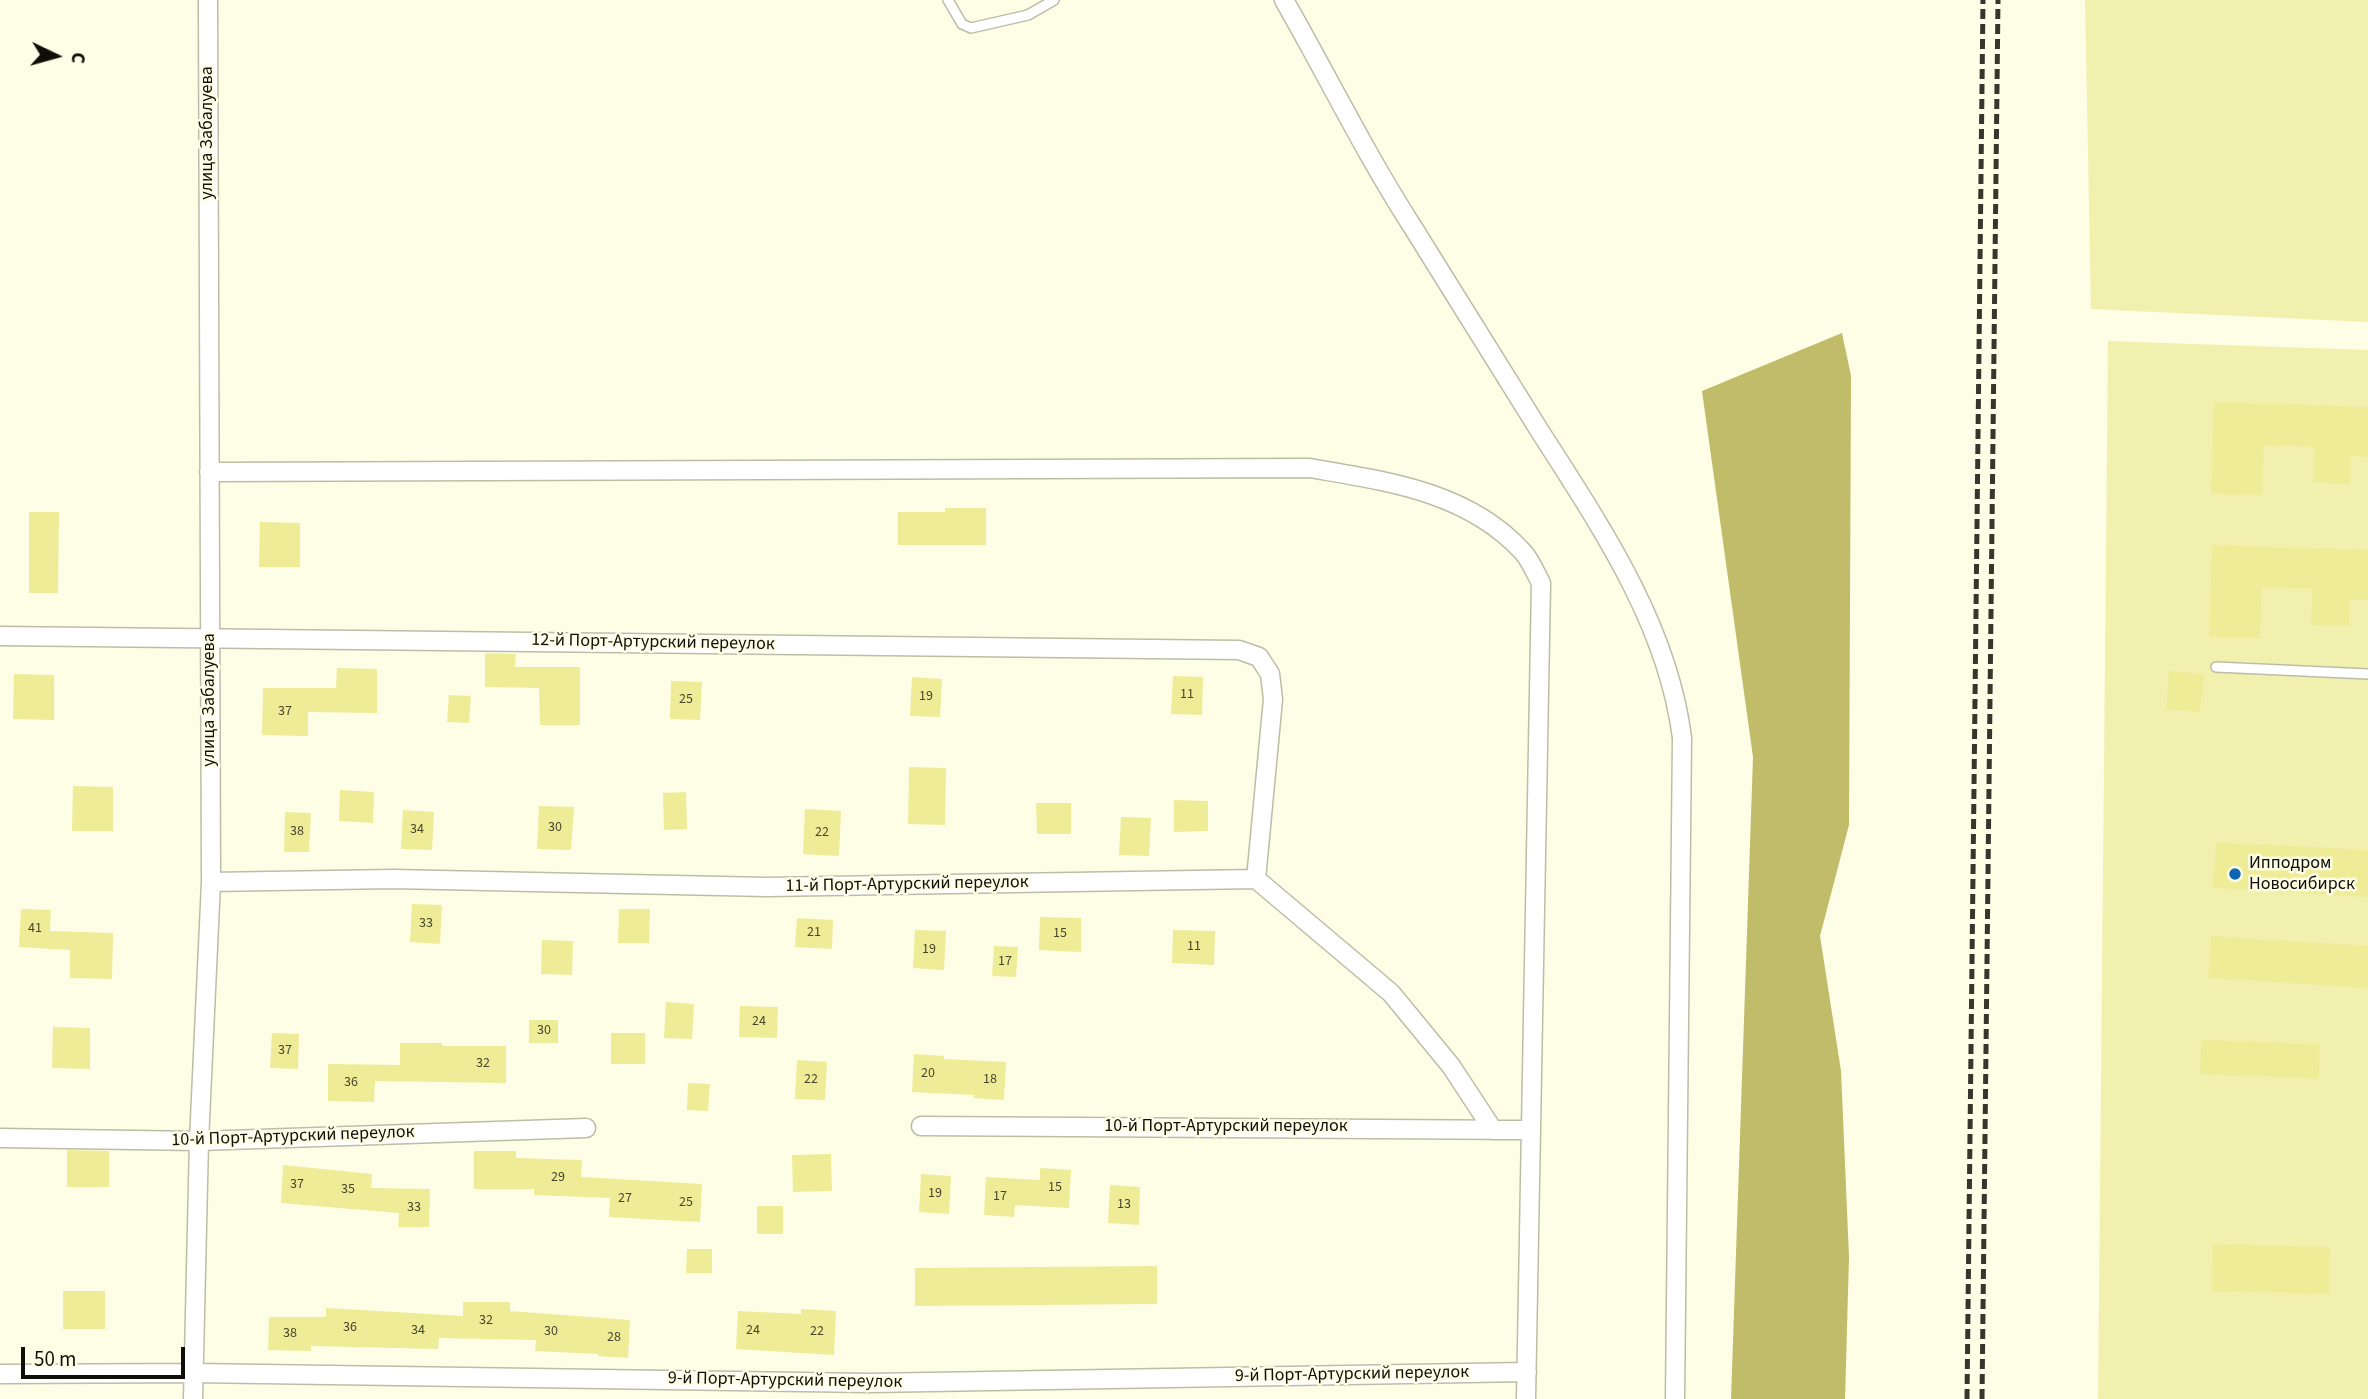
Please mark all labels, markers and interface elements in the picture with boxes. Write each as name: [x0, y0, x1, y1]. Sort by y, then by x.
north arrow: [21, 21, 91, 91]
text: С: [63, 51, 91, 65]
street label: улица Забалуева: [197, 66, 219, 200]
street label: 12-й Порт-Артурский переулок: [531, 630, 775, 656]
street label: улица Забалуева: [199, 633, 221, 767]
house number: 11: [1180, 687, 1194, 703]
house number: 19: [919, 689, 933, 705]
house number: 25: [679, 692, 693, 708]
house number: 37: [278, 704, 292, 720]
house number: 30: [548, 820, 562, 836]
house number: 34: [410, 822, 424, 838]
house number: 38: [290, 824, 304, 840]
house number: 22: [815, 825, 829, 841]
place label: Ипподром Новосибирск: [2249, 853, 2355, 896]
marker: Ипподром Новосибирск: [2227, 866, 2243, 882]
street label: 11-й Порт-Артурский переулок: [785, 872, 1029, 898]
house number: 33: [419, 916, 433, 932]
house number: 41: [28, 921, 42, 937]
house number: 21: [807, 925, 821, 941]
house number: 15: [1053, 926, 1067, 942]
house number: 11: [1187, 939, 1201, 955]
house number: 19: [922, 942, 936, 958]
house number: 17: [998, 954, 1012, 970]
house number: 24: [752, 1014, 766, 1030]
house number: 30: [537, 1023, 551, 1039]
house number: 37: [278, 1043, 292, 1059]
house number: 32: [476, 1056, 490, 1072]
house number: 20: [921, 1066, 935, 1082]
house number: 22: [804, 1072, 818, 1088]
house number: 18: [983, 1072, 997, 1088]
house number: 36: [344, 1075, 358, 1091]
street label: 10-й Порт-Артурский переулок: [1104, 1116, 1348, 1138]
street label: 10-й Порт-Артурский переулок: [171, 1122, 415, 1152]
house number: 29: [551, 1170, 565, 1186]
house number: 37: [290, 1177, 304, 1193]
house number: 15: [1048, 1180, 1062, 1196]
house number: 35: [341, 1182, 355, 1198]
house number: 19: [928, 1186, 942, 1202]
house number: 17: [993, 1189, 1007, 1205]
house number: 27: [618, 1191, 632, 1207]
house number: 25: [679, 1195, 693, 1211]
house number: 13: [1117, 1197, 1131, 1213]
house number: 33: [407, 1200, 421, 1216]
house number: 32: [479, 1313, 493, 1329]
house number: 36: [343, 1320, 357, 1336]
house number: 34: [411, 1323, 425, 1339]
house number: 24: [746, 1323, 760, 1339]
house number: 30: [544, 1324, 558, 1340]
house number: 22: [810, 1324, 824, 1340]
house number: 38: [283, 1326, 297, 1342]
house number: 28: [607, 1330, 621, 1346]
scale bar: [24, 1332, 189, 1376]
text: 50 m: [34, 1344, 76, 1374]
street label: 9-й Порт-Артурский переулок: [1235, 1362, 1469, 1388]
street label: 9-й Порт-Артурский переулок: [668, 1368, 902, 1394]

